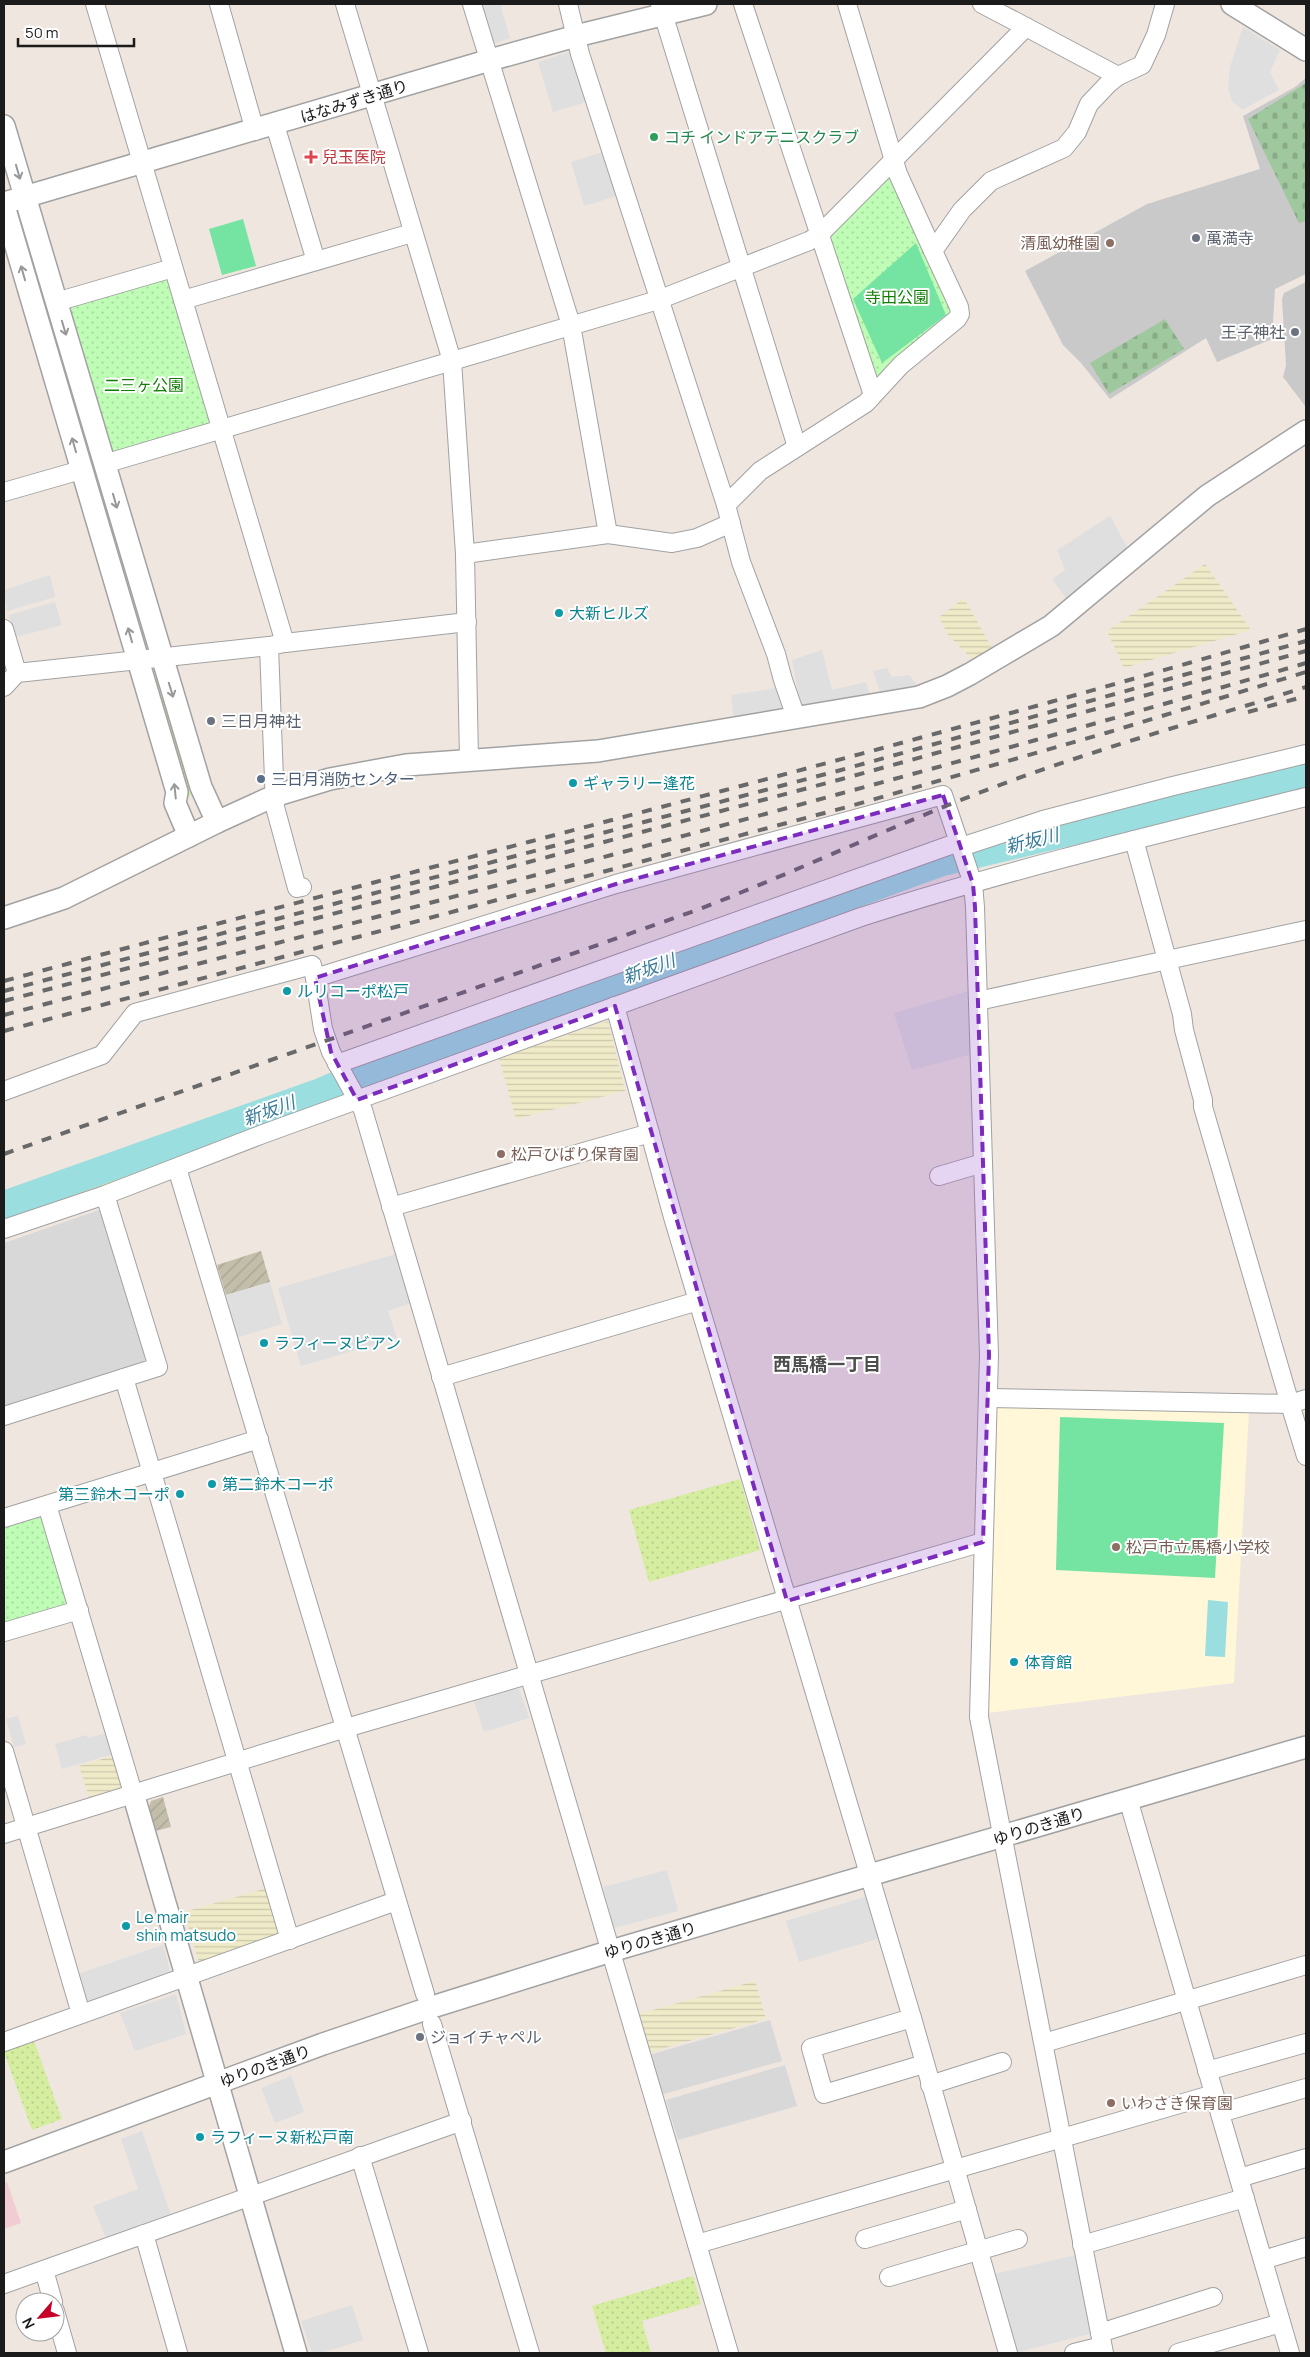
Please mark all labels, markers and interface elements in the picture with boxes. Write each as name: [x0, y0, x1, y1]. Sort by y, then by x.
scale bar: [18, 15, 134, 47]
text: 50 m: [25, 22, 59, 43]
street label: はなみずき通り: [297, 74, 411, 128]
place label: コチ インドアテニスクラブ: [664, 126, 859, 148]
marker: コチ インドアテニスクラブ: [648, 131, 660, 143]
place label: 兒玉医院: [322, 146, 386, 168]
marker: 兒玉医院: [304, 150, 318, 164]
one-way arrow: [13, 164, 23, 180]
place label: 萬満寺: [1206, 227, 1254, 249]
place label: 清風幼稚園: [1020, 232, 1100, 254]
marker: 萬満寺: [1190, 232, 1202, 244]
marker: 清風幼稚園: [1104, 237, 1116, 249]
one-way arrow: [18, 265, 28, 281]
park label: 寺田公園: [865, 286, 929, 308]
one-way arrow: [59, 320, 69, 336]
place label: 王子神社: [1221, 321, 1285, 343]
marker: 王子神社: [1289, 326, 1301, 338]
park label: 二三ヶ公園: [104, 374, 184, 396]
one-way arrow: [69, 438, 79, 454]
one-way arrow: [111, 492, 121, 508]
place label: 大新ヒルズ: [569, 602, 649, 624]
marker: 大新ヒルズ: [553, 607, 565, 619]
one-way arrow: [125, 627, 135, 643]
one-way arrow: [167, 682, 177, 698]
place label: 三日月神社: [221, 710, 301, 732]
marker: 三日月神社: [205, 715, 217, 727]
place label: 三日月消防センター: [271, 768, 415, 790]
place label: ギャラリー逢花: [583, 772, 695, 794]
marker: 三日月消防センター: [255, 773, 267, 785]
marker: ギャラリー逢花: [567, 777, 579, 789]
one-way arrow: [170, 783, 180, 799]
water label: 新坂川: [1003, 821, 1063, 858]
water label: 新坂川: [619, 947, 680, 989]
place label: ルリコーポ松戸: [297, 980, 409, 1002]
marker: ルリコーポ松戸: [281, 985, 293, 997]
water label: 新坂川: [239, 1089, 300, 1131]
place label: 松戸ひばり保育園: [511, 1143, 639, 1165]
marker: 松戸ひばり保育園: [495, 1148, 507, 1160]
place label: ラフィーヌビアン: [274, 1332, 401, 1354]
marker: ラフィーヌビアン: [258, 1337, 270, 1349]
district label: 西馬橋一丁目: [773, 1352, 881, 1376]
place label: 第二鈴木コーポ: [222, 1473, 334, 1495]
marker: 第二鈴木コーポ: [206, 1478, 218, 1490]
place label: 第三鈴木コーポ: [58, 1483, 170, 1505]
marker: 第三鈴木コーポ: [174, 1488, 186, 1500]
place label: 松戸市立馬橋小学校: [1126, 1536, 1270, 1558]
marker: 松戸市立馬橋小学校: [1110, 1541, 1122, 1553]
place label: 体育館: [1024, 1651, 1072, 1673]
marker: 体育館: [1008, 1656, 1020, 1668]
street label: ゆりのき通り: [990, 1802, 1088, 1850]
place label: Le mair shin matsudo: [136, 1906, 236, 1946]
street label: ゆりのき通り: [601, 1916, 699, 1964]
marker: Le mair shin matsudo: [120, 1920, 132, 1932]
place label: ジョイチャペル: [430, 2026, 542, 2048]
marker: ジョイチャペル: [414, 2031, 426, 2043]
street label: ゆりのき通り: [216, 2039, 314, 2093]
place label: いわさき保育園: [1121, 2092, 1233, 2114]
marker: いわさき保育園: [1105, 2097, 1117, 2109]
place label: ラフィーヌ新松戸南: [210, 2126, 354, 2148]
marker: ラフィーヌ新松戸南: [194, 2131, 206, 2143]
north arrow: [15, 2292, 65, 2342]
text: N: [17, 2314, 39, 2332]

